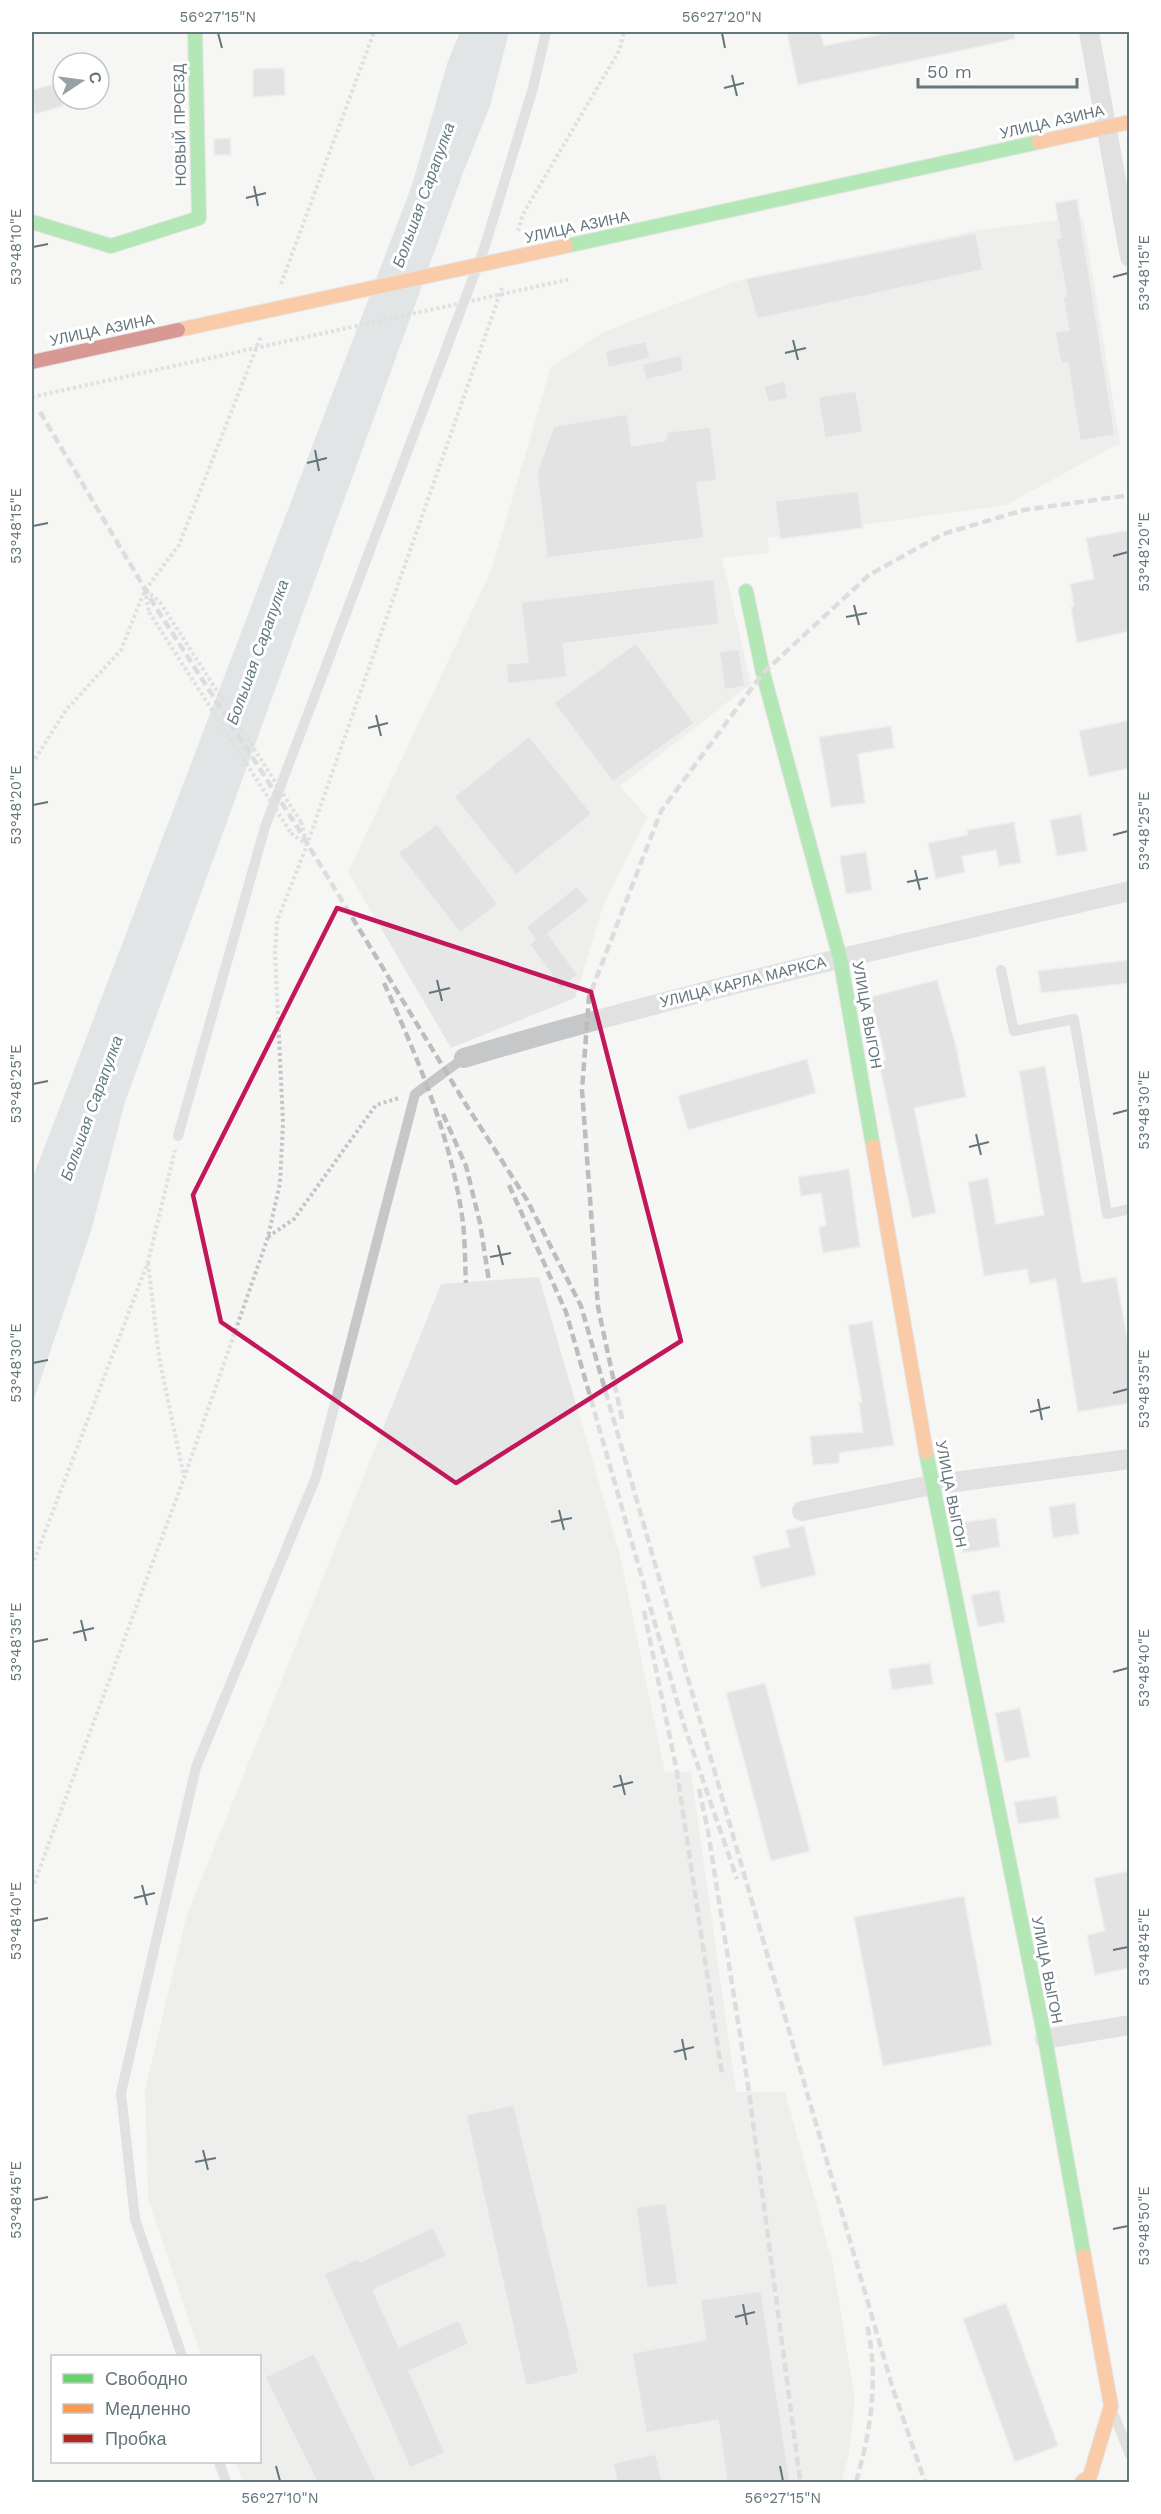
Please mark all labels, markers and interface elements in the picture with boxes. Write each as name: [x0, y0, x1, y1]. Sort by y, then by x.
text: 56°27'15"N: [180, 8, 256, 26]
text: 56°27'20"N: [682, 8, 762, 26]
north arrow: [51, 51, 111, 111]
scale bar: [918, 51, 1077, 89]
text: 50 m: [927, 61, 972, 82]
street label: НОВЫЙ ПРОЕЗД: [170, 64, 190, 186]
text: С: [85, 70, 106, 86]
street label: УЛИЦА АЗИНА: [998, 101, 1106, 143]
water label: Большая Сарапулка: [388, 120, 459, 270]
street label: УЛИЦА АЗИНА: [523, 207, 631, 247]
text: 53°48'10"E: [7, 209, 25, 285]
text: 53°48'15"E: [1135, 235, 1153, 311]
street label: УЛИЦА АЗИНА: [48, 310, 156, 350]
text: 53°48'15"E: [7, 488, 25, 564]
text: 53°48'20"E: [1135, 512, 1153, 592]
water label: Большая Сарапулка: [222, 577, 293, 727]
text: 53°48'20"E: [7, 765, 25, 845]
text: 53°48'25"E: [1135, 791, 1153, 871]
street label: УЛИЦА КАРЛА МАРКСА: [658, 953, 828, 1011]
street label: УЛИЦА ВЫГОН: [849, 960, 885, 1070]
water label: Большая Сарапулка: [56, 1033, 127, 1183]
text: 53°48'25"E: [7, 1044, 25, 1124]
text: 53°48'30"E: [1135, 1070, 1153, 1150]
text: 53°48'30"E: [7, 1323, 25, 1403]
text: 53°48'35"E: [1135, 1349, 1153, 1429]
street label: УЛИЦА ВЫГОН: [932, 1439, 970, 1549]
text: 53°48'35"E: [7, 1602, 25, 1682]
text: 53°48'40"E: [1135, 1629, 1153, 1707]
text: 53°48'40"E: [7, 1882, 25, 1960]
text: 53°48'45"E: [1135, 1908, 1153, 1986]
street label: УЛИЦА ВЫГОН: [1028, 1915, 1066, 2025]
text: 53°48'45"E: [7, 2161, 25, 2239]
text: 53°48'50"E: [1135, 2186, 1153, 2266]
legend: [51, 2355, 261, 2463]
text: Свободно: [105, 2368, 188, 2389]
text: Медленно: [105, 2398, 191, 2419]
text: Пробка: [105, 2428, 168, 2449]
text: 56°27'10"N: [241, 2489, 319, 2507]
text: 56°27'15"N: [745, 2489, 821, 2507]

